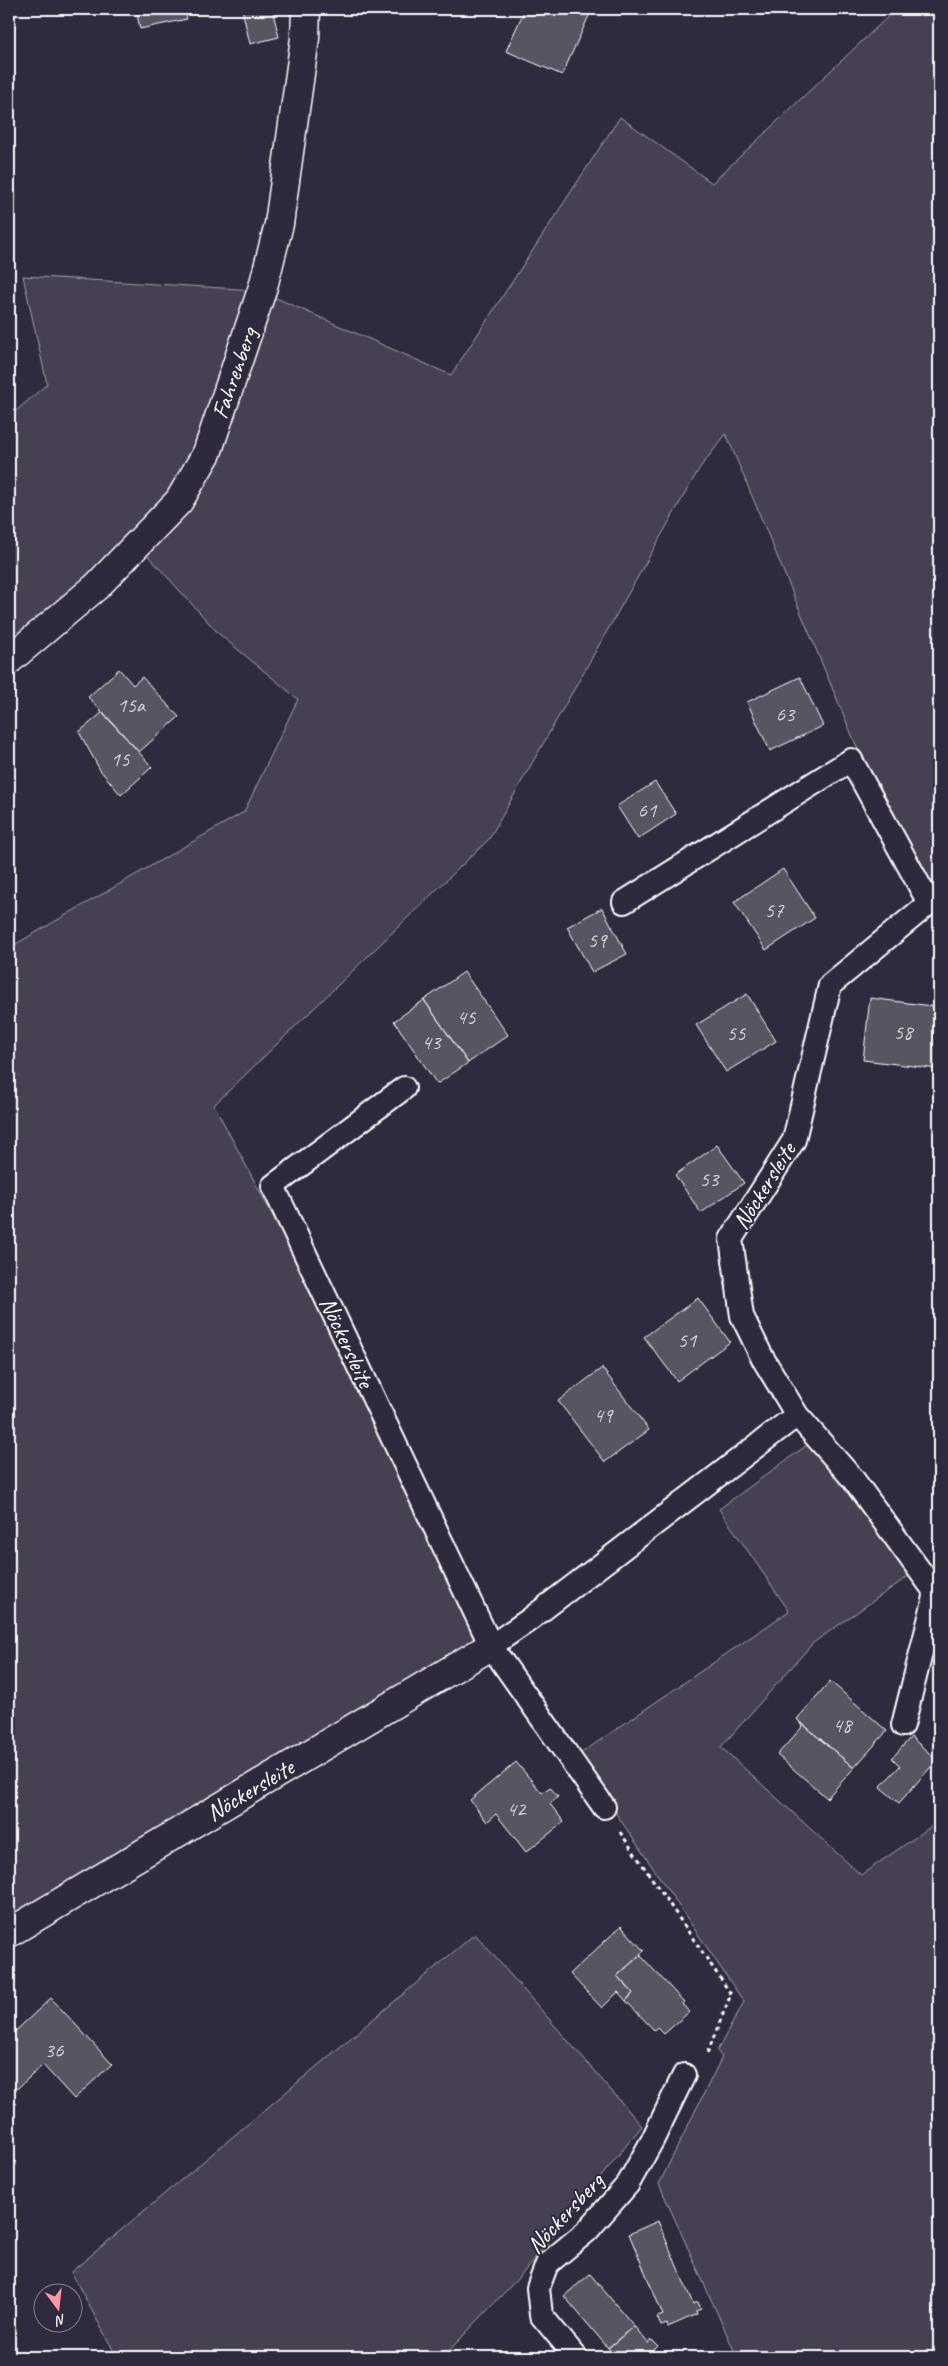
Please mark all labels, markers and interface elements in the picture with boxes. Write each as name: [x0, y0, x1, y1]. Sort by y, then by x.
street label: Fahrenberg: [204, 322, 264, 423]
house number: 15a: [117, 692, 147, 718]
house number: 63: [776, 701, 796, 727]
house number: 15: [111, 746, 131, 772]
house number: 61: [638, 797, 658, 823]
house number: 57: [765, 897, 785, 923]
house number: 59: [588, 927, 608, 953]
house number: 45: [457, 1004, 477, 1030]
house number: 58: [894, 1019, 915, 1045]
house number: 55: [727, 1020, 747, 1046]
house number: 43: [422, 1029, 442, 1055]
street label: Nöckersleite: [726, 1135, 804, 1235]
house number: 53: [700, 1166, 720, 1192]
street label: Nöckersleite: [313, 1292, 382, 1394]
house number: 51: [678, 1327, 698, 1353]
house number: 49: [594, 1402, 614, 1428]
house number: 48: [833, 1712, 854, 1738]
street label: Nöckersleite: [201, 1751, 301, 1828]
house number: 42: [507, 1796, 527, 1822]
house number: 36: [45, 2037, 64, 2063]
street label: Nöckersberg: [520, 2165, 611, 2260]
north arrow: [32, 2284, 82, 2334]
text: N: [53, 2311, 68, 2330]

